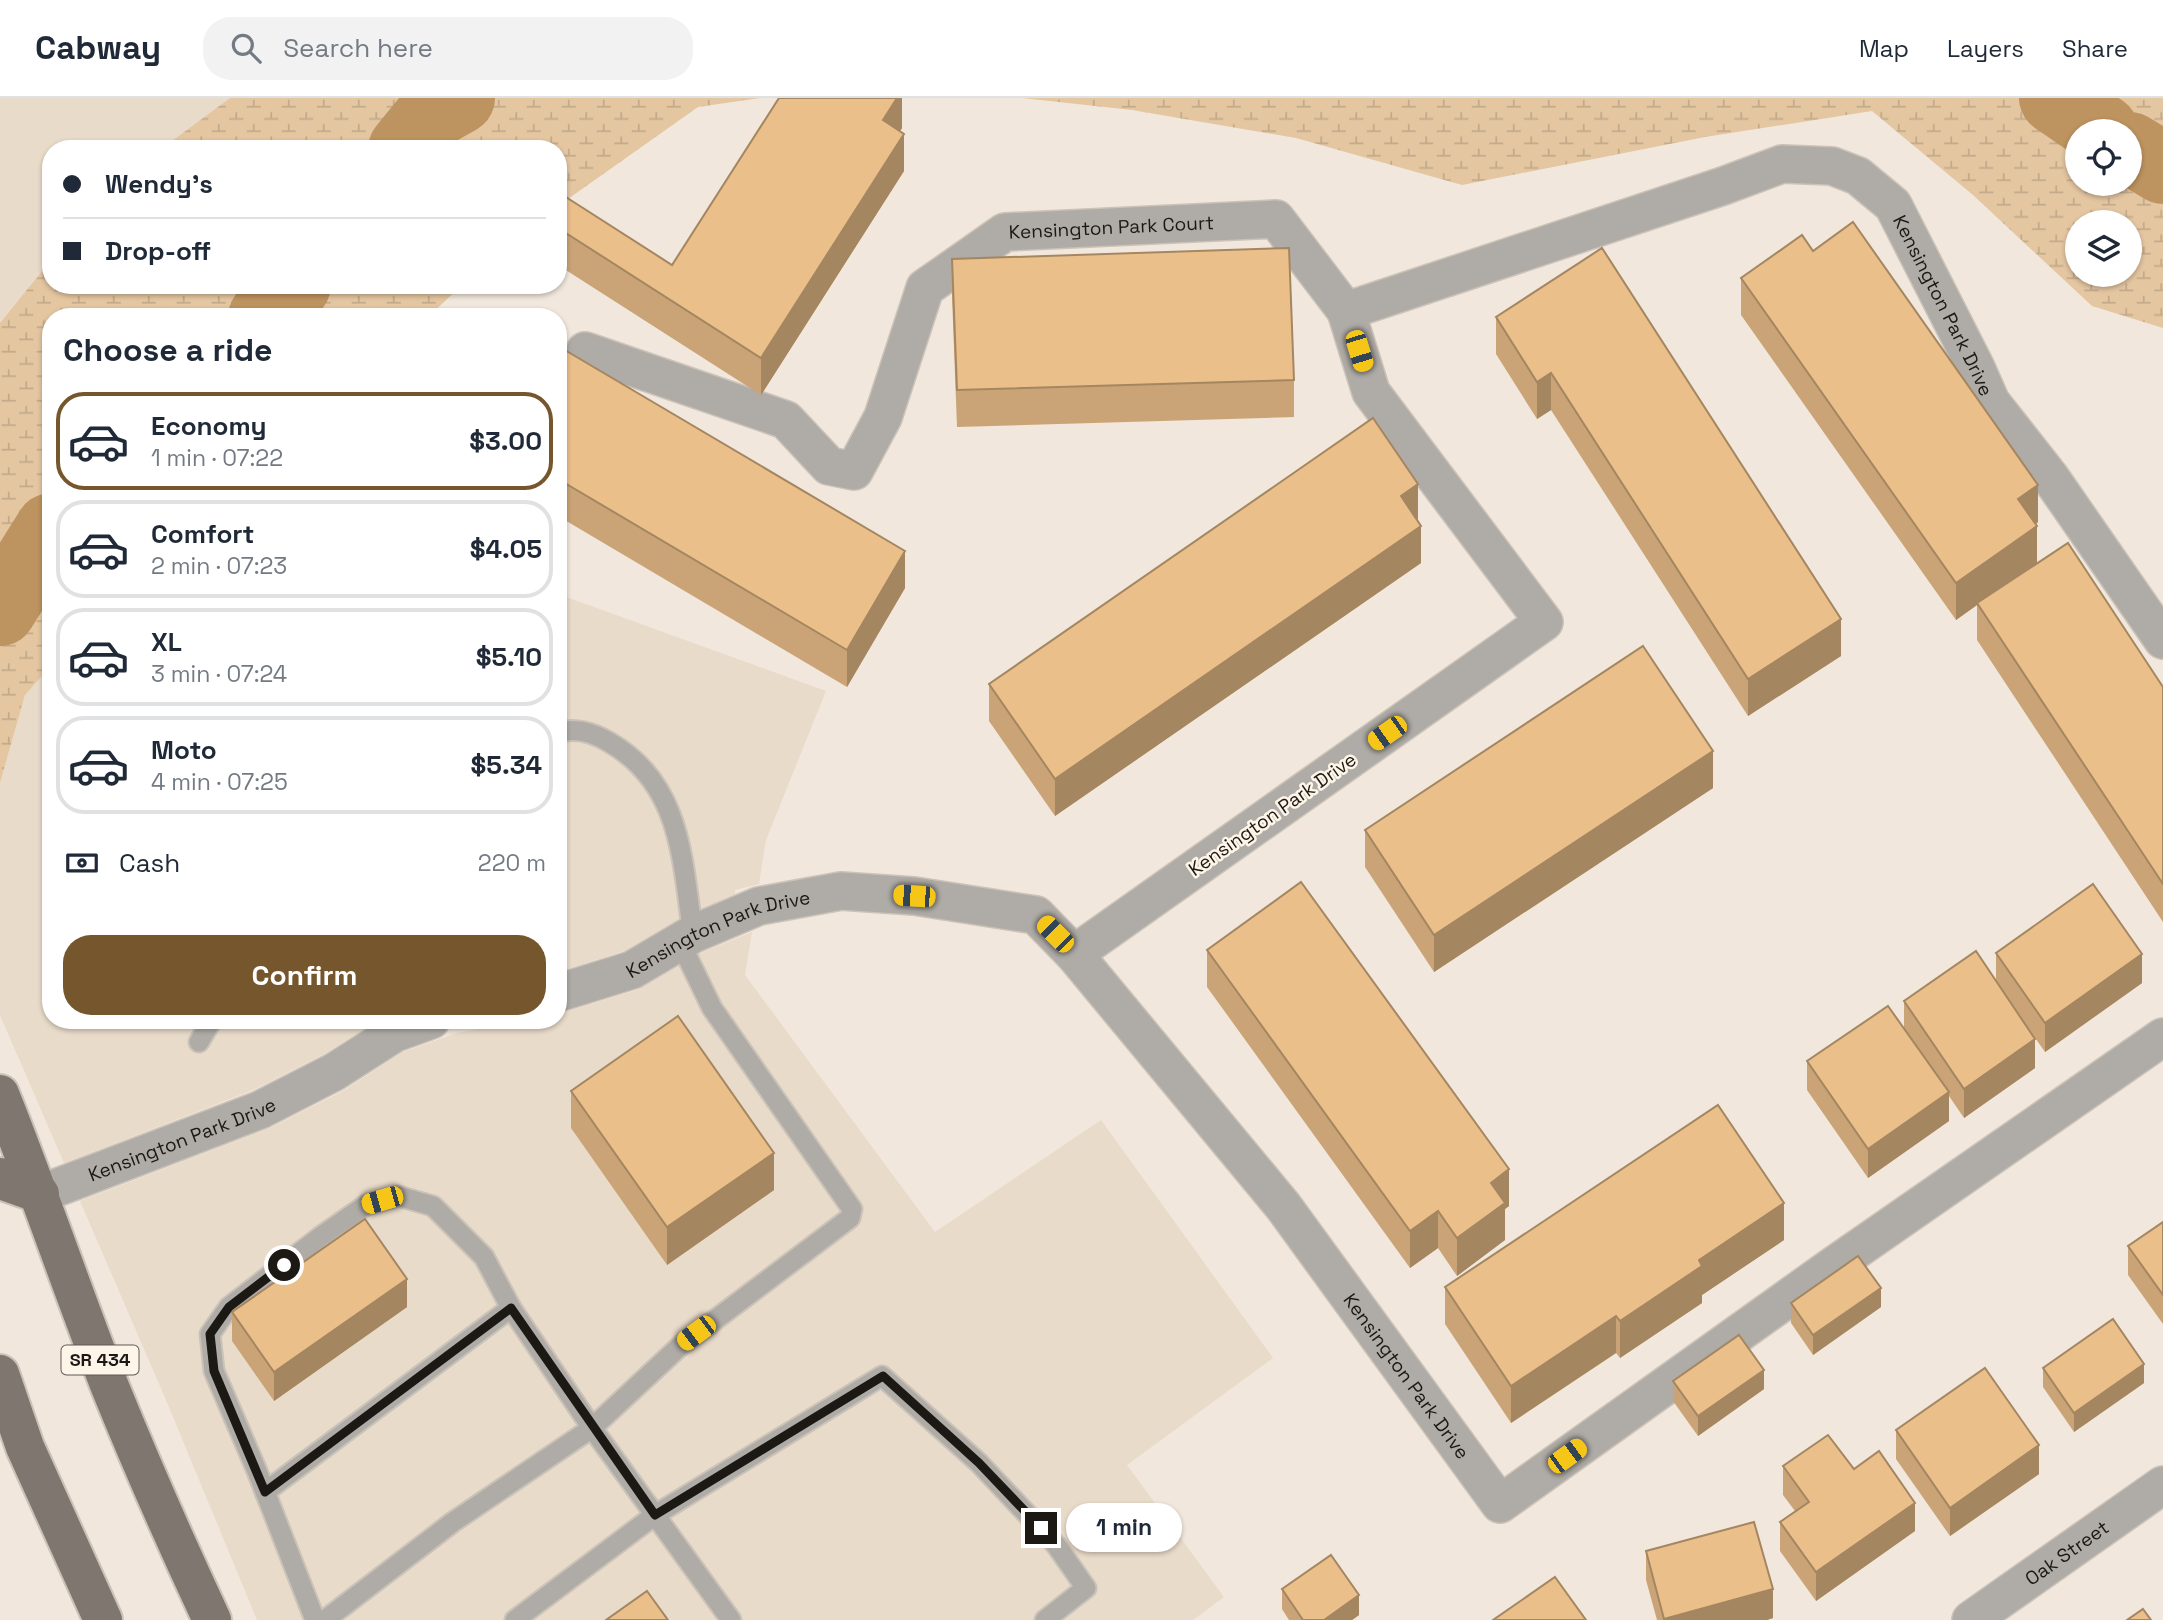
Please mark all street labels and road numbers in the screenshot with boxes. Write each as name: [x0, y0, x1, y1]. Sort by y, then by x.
street label: Kensington Park Court: [1008, 210, 1214, 245]
street label: Kensington Park Drive: [1887, 211, 1999, 400]
street label: Kensington Park Drive: [1184, 747, 1361, 882]
street label: Kensington Park Drive: [621, 885, 812, 984]
street label: Kensington Park Drive: [85, 1092, 280, 1187]
street label: Kensington Park Drive: [1338, 1288, 1475, 1464]
road number: SR 434: [62, 1345, 138, 1374]
street label: Oak Street: [2020, 1515, 2114, 1591]

